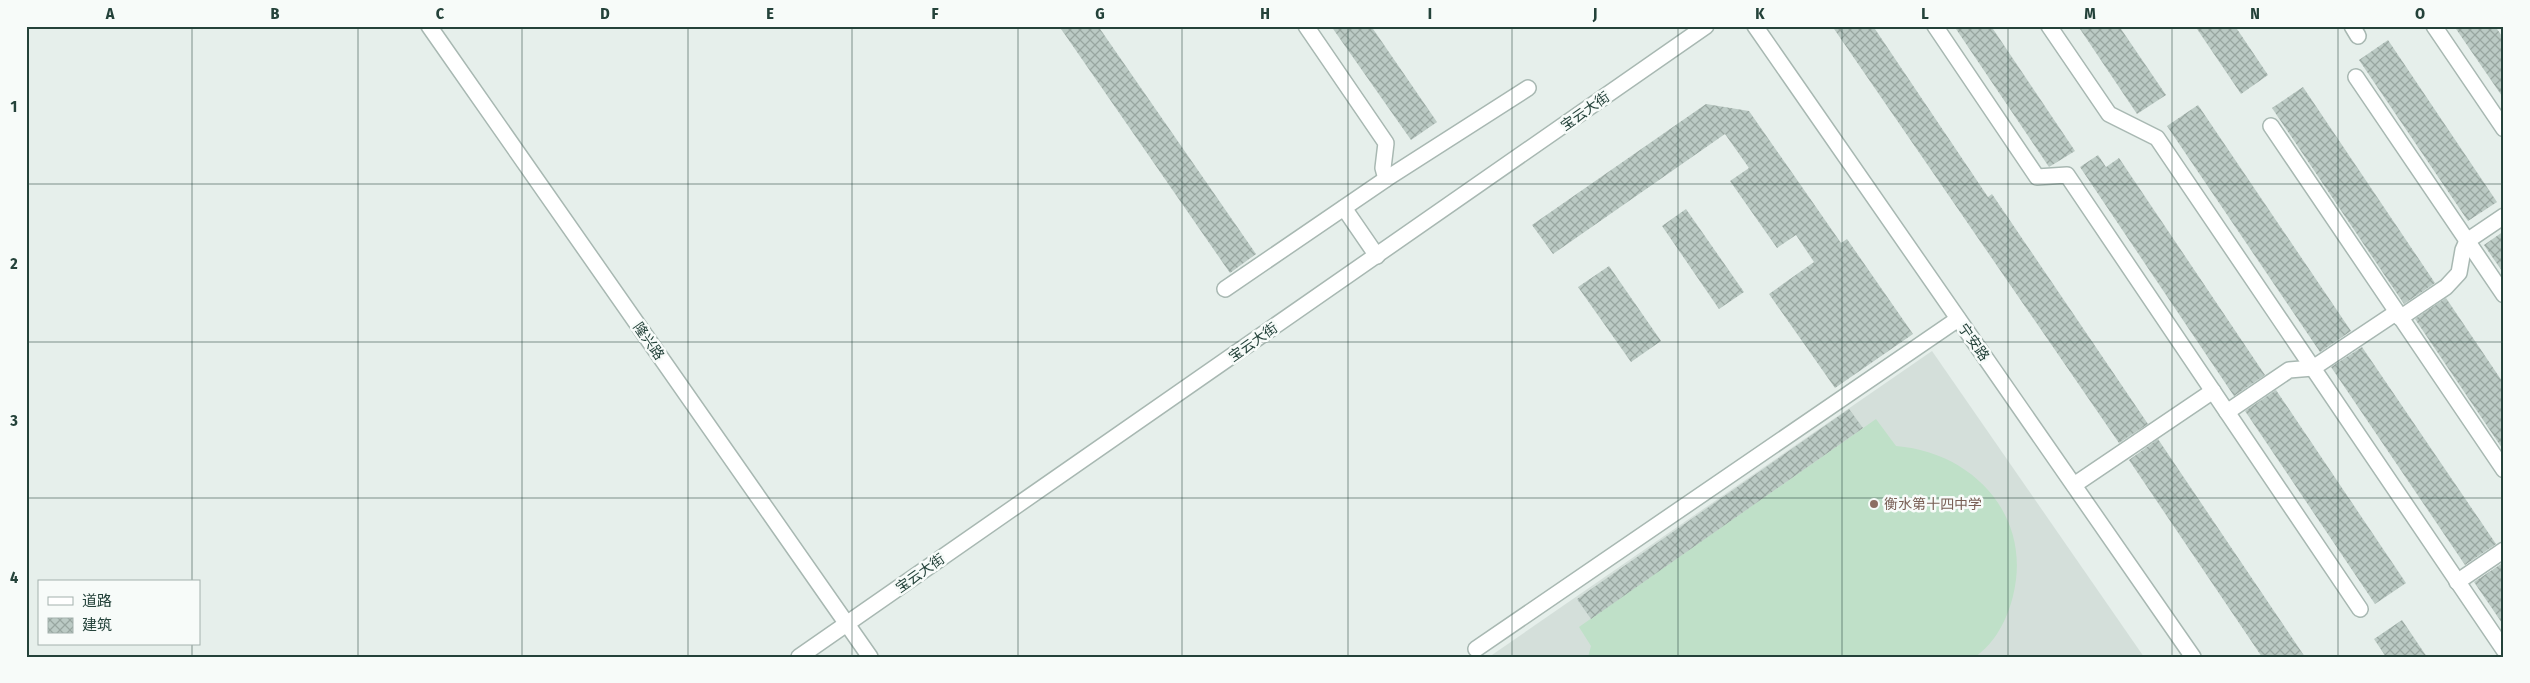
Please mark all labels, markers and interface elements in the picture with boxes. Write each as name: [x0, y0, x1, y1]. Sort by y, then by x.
text: A: [105, 4, 115, 23]
text: B: [271, 4, 280, 23]
text: C: [436, 4, 445, 23]
text: D: [600, 4, 610, 23]
text: E: [766, 4, 774, 23]
text: F: [931, 4, 939, 23]
text: G: [1095, 4, 1105, 23]
text: H: [1260, 4, 1270, 23]
text: I: [1428, 4, 1432, 23]
text: J: [1592, 4, 1597, 23]
text: K: [1755, 4, 1765, 23]
text: L: [1921, 4, 1929, 23]
text: M: [2084, 4, 2096, 23]
text: N: [2250, 4, 2260, 23]
text: O: [2415, 4, 2425, 23]
street label: 宝云大街: [1557, 88, 1613, 134]
text: 1: [11, 97, 17, 116]
text: 2: [9, 254, 18, 273]
street label: 隆兴路: [630, 319, 668, 363]
street label: 宝云大街: [1225, 319, 1281, 365]
street label: 宁安路: [1955, 320, 1993, 364]
text: 3: [9, 411, 18, 430]
place label: 衡水第十四中学: [1884, 496, 1982, 513]
marker: 衡水第十四中学: [1868, 498, 1880, 510]
street label: 宝云大街: [892, 550, 948, 596]
text: 4: [10, 568, 18, 587]
legend: [38, 580, 200, 646]
text: 道路: [82, 592, 112, 610]
text: 建筑: [82, 616, 112, 634]

